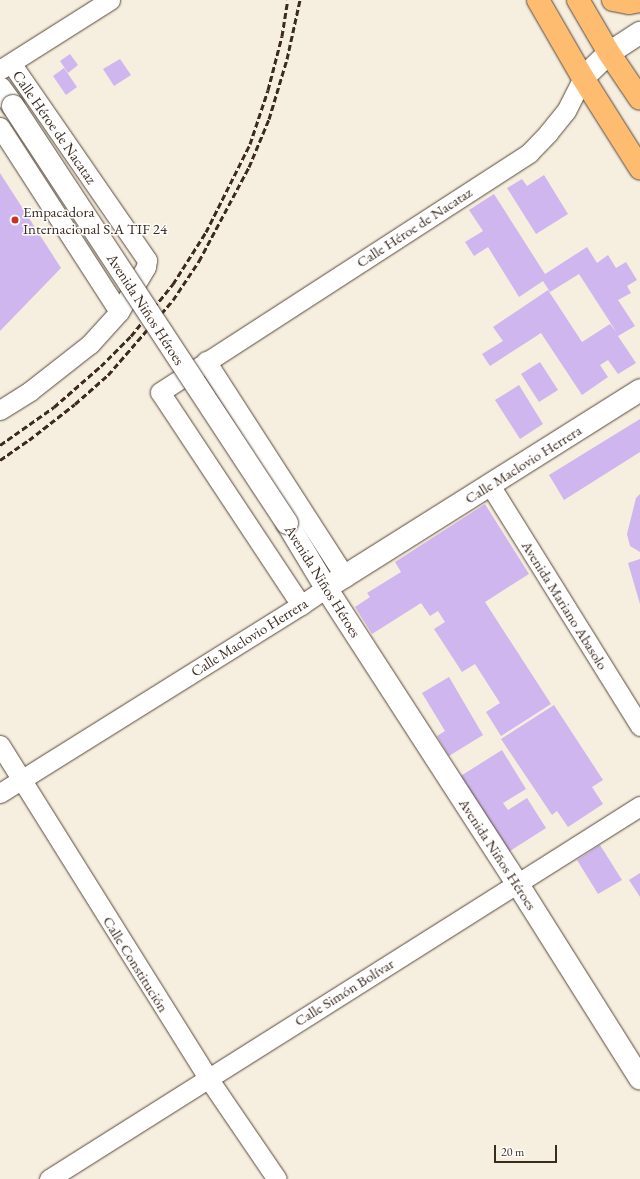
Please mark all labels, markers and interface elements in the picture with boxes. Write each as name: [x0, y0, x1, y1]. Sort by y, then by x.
street label: Calle Héroe de Nacataz: [9, 67, 101, 187]
street label: Calle Héroe de Nacataz: [353, 183, 475, 271]
place label: Empacadora Internacional S.A TIF 24: [23, 202, 167, 237]
marker: Empacadora Internacional S.A TIF 24: [10, 215, 20, 225]
street label: Avenida Niños Héroes: [103, 250, 189, 368]
street label: Calle Maclovio Herrera: [461, 421, 585, 507]
street label: Avenida Niños Héroes: [281, 521, 365, 641]
street label: Avenida Mariano Abasolo: [518, 537, 612, 673]
street label: Calle Maclovio Herrera: [187, 594, 311, 680]
street label: Avenida Niños Héroes: [455, 795, 541, 913]
street label: Calle Constitución: [99, 913, 173, 1015]
street label: Calle Simón Bolívar: [291, 954, 397, 1030]
scale bar: [496, 1137, 559, 1163]
text: 20 m: [501, 1144, 524, 1160]

